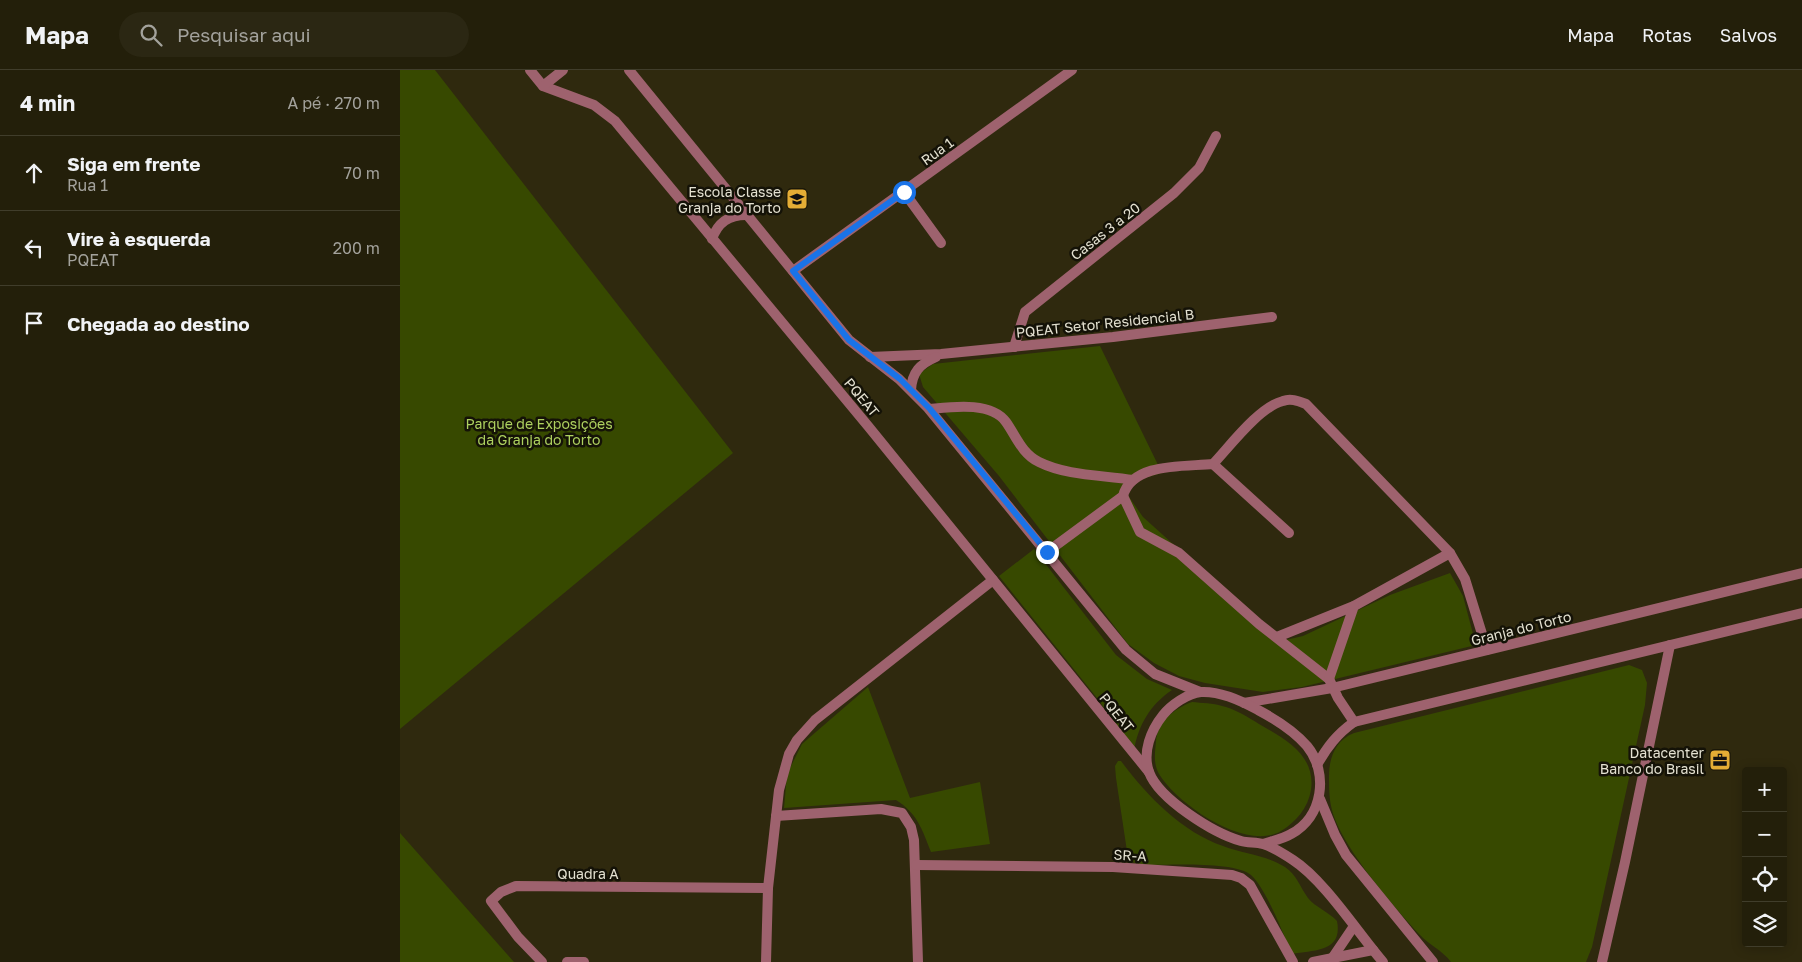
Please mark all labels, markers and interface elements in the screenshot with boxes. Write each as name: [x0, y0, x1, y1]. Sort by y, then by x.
search box: [119, 12, 469, 57]
text: Mapa: [25, 20, 89, 49]
icon: search: [137, 21, 165, 49]
text: Pesquisar aqui: [177, 23, 311, 46]
text: Mapa: [1567, 24, 1614, 46]
text: Rotas: [1642, 24, 1692, 46]
text: Salvos: [1720, 24, 1777, 46]
text: 4 min: [20, 90, 75, 116]
text: A pé · 270 m: [288, 93, 380, 113]
street label: Rua 1: [917, 133, 957, 168]
text: Siga em frente: [67, 152, 201, 175]
icon: ahead: [20, 159, 48, 187]
text: 70 m: [343, 163, 380, 183]
text: Rua 1: [67, 175, 108, 195]
route start: [893, 181, 916, 204]
place label: Escola Classe Granja do Torto: [678, 183, 781, 216]
school or university icon: Escola Classe Granja do Torto: [785, 187, 809, 211]
street label: Casas 3 a 20: [1067, 199, 1143, 263]
text: Vire à esquerda: [67, 227, 210, 250]
icon: left: [20, 234, 48, 262]
text: 200 m: [333, 238, 380, 258]
text: PQEAT: [67, 250, 118, 270]
street label: PQEAT Setor Residencial B: [1015, 305, 1195, 341]
icon: arrive: [20, 309, 48, 337]
text: Chegada ao destino: [67, 312, 250, 335]
street label: PQEAT: [841, 374, 883, 420]
park label: Parque de Exposições da Granja do Torto: [465, 415, 613, 448]
route end: [1036, 541, 1059, 564]
street label: Granja do Torto: [1469, 607, 1573, 649]
street label: PQEAT: [1096, 689, 1138, 735]
place label: Datacenter Banco do Brasil: [1600, 744, 1705, 777]
office icon: Datacenter Banco do Brasil: [1708, 748, 1732, 772]
map controls: [1742, 767, 1787, 947]
button: +: [1742, 767, 1787, 812]
button: −: [1742, 812, 1787, 857]
street label: SR-A: [1113, 846, 1148, 864]
button: locate: [1742, 857, 1787, 902]
street label: Quadra A: [557, 865, 619, 882]
button: layers: [1742, 902, 1787, 947]

